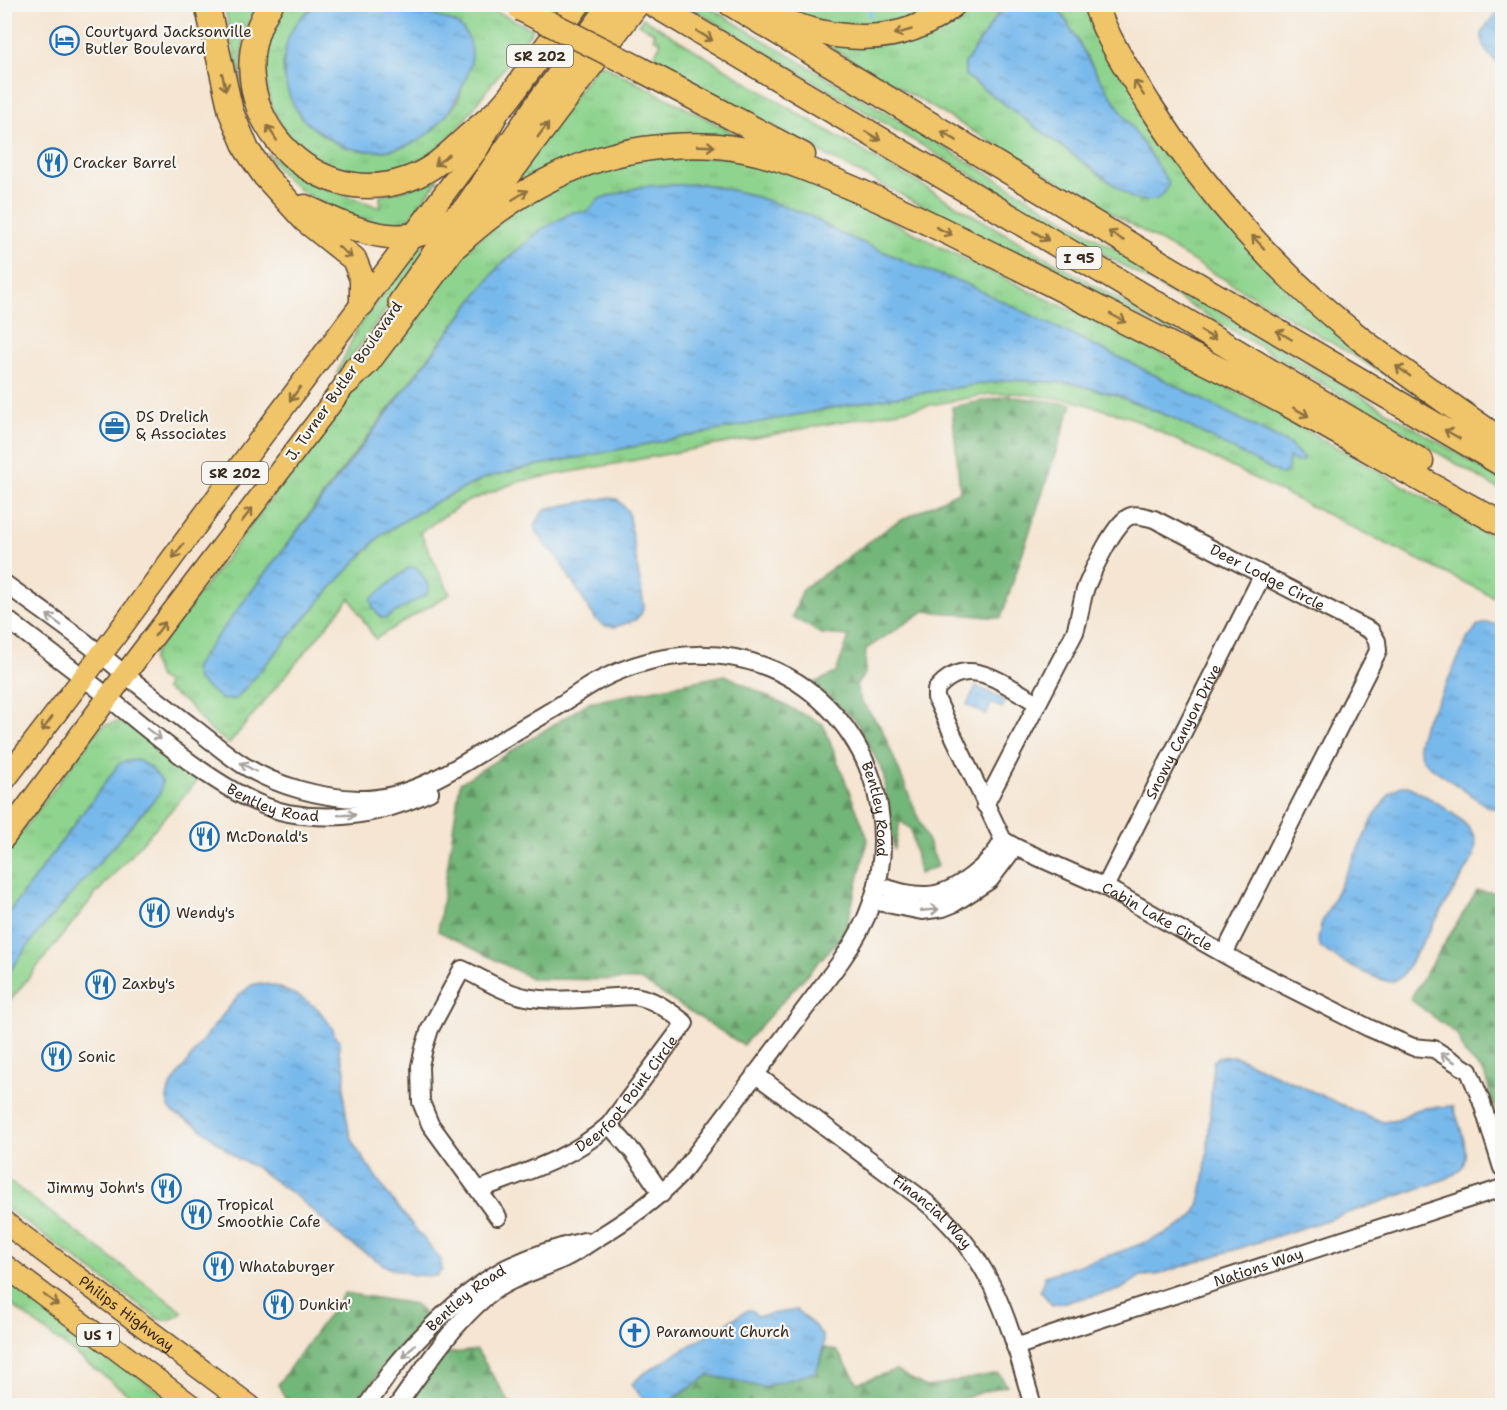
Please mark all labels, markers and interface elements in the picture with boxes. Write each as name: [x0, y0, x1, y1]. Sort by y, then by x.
place label: Courtyard Jacksonville Butler Boulevard: [85, 22, 252, 59]
hotel icon: Courtyard Jacksonville Butler Boulevard: [48, 25, 80, 57]
one-way arrow: [894, 27, 913, 38]
one-way arrow: [696, 31, 714, 42]
road number: SR 202: [507, 45, 573, 67]
one-way arrow: [219, 72, 230, 91]
one-way arrow: [1133, 80, 1145, 97]
one-way arrow: [537, 122, 550, 138]
one-way arrow: [266, 125, 278, 141]
one-way arrow: [941, 129, 958, 141]
one-way arrow: [864, 130, 881, 142]
one-way arrow: [695, 140, 715, 152]
restaurant icon: Cracker Barrel: [36, 147, 68, 179]
place label: Cracker Barrel: [73, 153, 177, 173]
one-way arrow: [435, 153, 451, 166]
one-way arrow: [511, 188, 528, 200]
one-way arrow: [935, 225, 953, 237]
one-way arrow: [1032, 230, 1049, 242]
one-way arrow: [1108, 230, 1125, 242]
one-way arrow: [1251, 235, 1265, 250]
one-way arrow: [337, 245, 353, 258]
road number: I 95: [1056, 247, 1102, 269]
street label: J. Turner Butler Boulevard: [281, 297, 407, 465]
one-way arrow: [1109, 313, 1127, 324]
one-way arrow: [1199, 329, 1216, 341]
one-way arrow: [1276, 329, 1293, 341]
one-way arrow: [1396, 365, 1412, 377]
one-way arrow: [288, 386, 301, 402]
one-way arrow: [1292, 406, 1309, 418]
place label: DS Drelich & Associates: [136, 407, 227, 444]
office icon: DS Drelich & Associates: [99, 410, 131, 442]
one-way arrow: [1444, 428, 1461, 440]
road number: SR 202: [202, 462, 268, 484]
one-way arrow: [240, 508, 253, 524]
street label: Deer Lodge Circle: [1206, 540, 1329, 616]
one-way arrow: [172, 542, 184, 558]
one-way arrow: [46, 614, 62, 627]
one-way arrow: [153, 621, 166, 637]
street label: Snowy Canyon Drive: [1141, 661, 1226, 803]
one-way arrow: [41, 715, 54, 731]
one-way arrow: [145, 727, 161, 740]
street label: Bentley Road: [856, 758, 892, 858]
one-way arrow: [240, 761, 257, 773]
street label: Bentley Road: [223, 779, 320, 826]
one-way arrow: [336, 809, 356, 820]
restaurant icon: McDonald's: [189, 821, 221, 853]
place label: McDonald's: [226, 827, 308, 847]
street label: Cabin Lake Circle: [1098, 877, 1216, 956]
restaurant icon: Wendy's: [139, 897, 171, 929]
place label: Wendy's: [176, 903, 235, 923]
one-way arrow: [919, 904, 939, 915]
restaurant icon: Zaxby's: [85, 968, 117, 1000]
place label: Zaxby's: [122, 974, 175, 994]
street label: Deerfoot Point Circle: [572, 1031, 682, 1157]
restaurant icon: Sonic: [41, 1041, 73, 1073]
place label: Sonic: [78, 1047, 116, 1067]
one-way arrow: [1440, 1052, 1457, 1064]
street label: Financial Way: [888, 1170, 977, 1253]
restaurant icon: Jimmy John's: [150, 1172, 182, 1204]
place label: Jimmy John's: [47, 1178, 145, 1198]
place label: Tropical Smoothie Cafe: [217, 1195, 321, 1232]
restaurant icon: Tropical Smoothie Cafe: [180, 1198, 212, 1230]
street label: Nations Way: [1211, 1244, 1306, 1291]
restaurant icon: Whataburger: [202, 1251, 234, 1283]
place label: Whataburger: [239, 1257, 335, 1277]
street label: Bentley Road: [422, 1260, 510, 1336]
street label: Philips Highway: [75, 1271, 178, 1356]
restaurant icon: Dunkin': [262, 1289, 294, 1321]
one-way arrow: [43, 1294, 59, 1306]
place label: Dunkin': [299, 1295, 351, 1315]
church icon: Paramount Church: [619, 1316, 651, 1348]
place label: Paramount Church: [656, 1322, 789, 1342]
road number: US 1: [77, 1324, 119, 1346]
one-way arrow: [402, 1343, 416, 1358]

